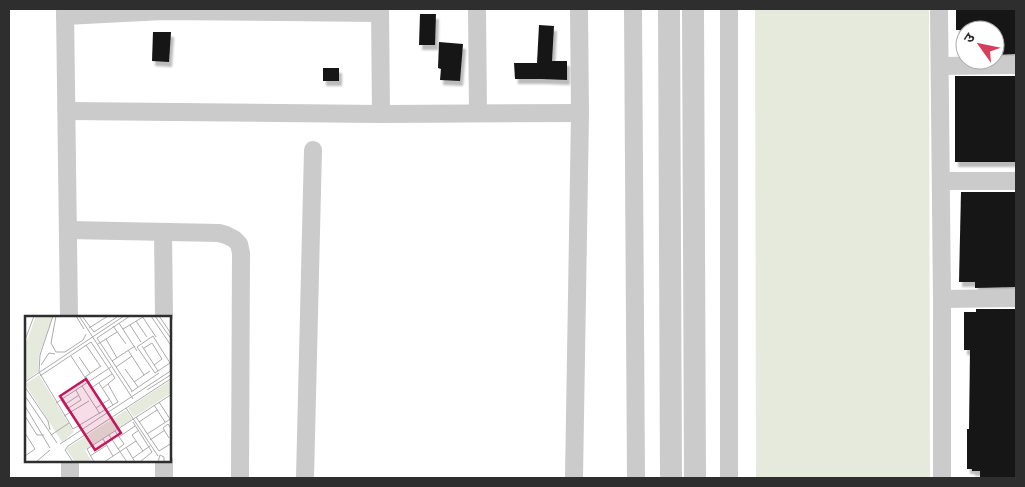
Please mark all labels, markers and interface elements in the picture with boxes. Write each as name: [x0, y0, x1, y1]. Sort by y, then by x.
north arrow: [955, 20, 1005, 70]
text: उ: [960, 29, 978, 46]
inset map: [25, 316, 171, 462]

